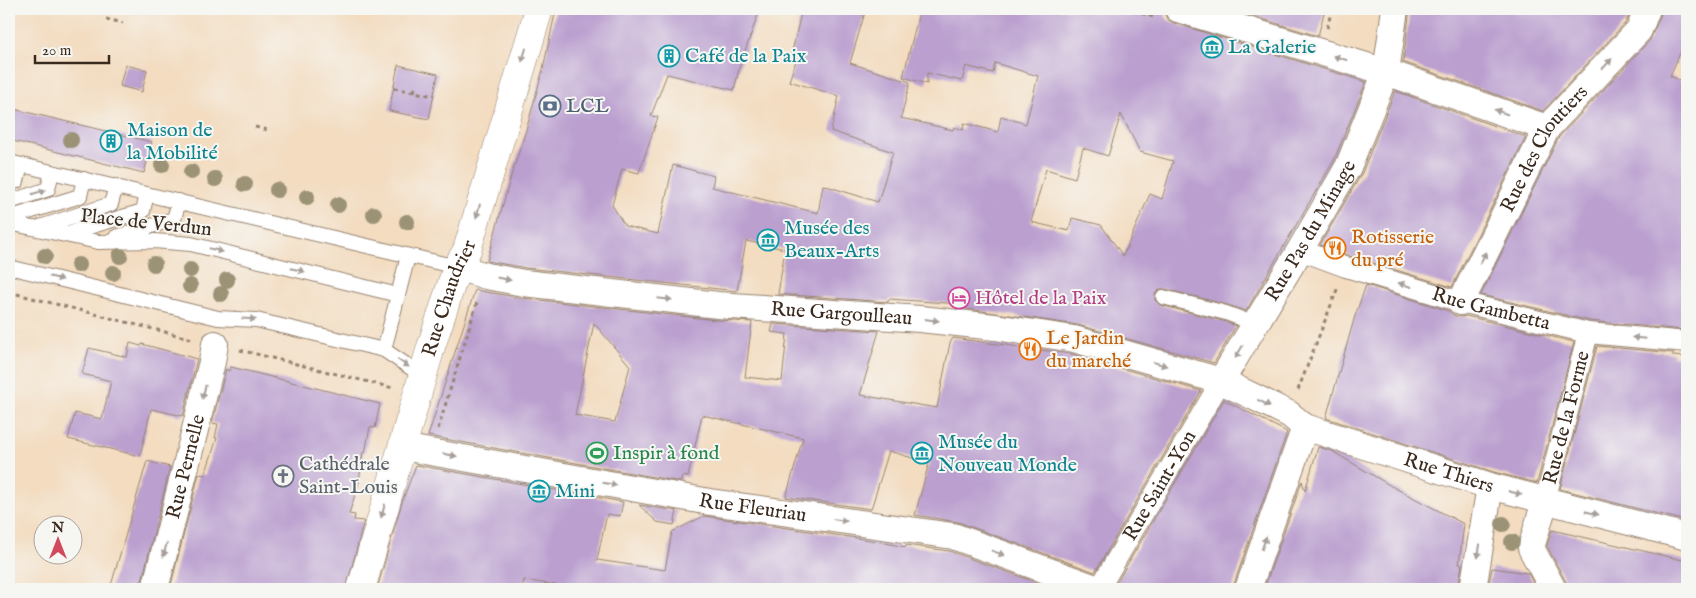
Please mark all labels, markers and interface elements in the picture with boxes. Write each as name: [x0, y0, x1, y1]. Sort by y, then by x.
scale bar: [35, 32, 109, 64]
museum icon: La Galerie: [1200, 35, 1224, 59]
place label: La Galerie: [1228, 35, 1316, 60]
text: 20 m: [42, 41, 72, 60]
building icon: Café de la Paix: [657, 44, 681, 68]
place label: Café de la Paix: [685, 44, 807, 69]
one-way arrow: [520, 48, 528, 63]
one-way arrow: [1332, 54, 1347, 62]
one-way arrow: [1601, 59, 1613, 71]
street label: Rue des Cloutiers: [1495, 80, 1593, 216]
bank icon: LCL: [538, 94, 562, 118]
place label: LCL: [566, 94, 610, 119]
one-way arrow: [1494, 108, 1509, 115]
place label: Maison de la Mobilité: [127, 118, 218, 166]
building icon: Maison de la Mobilité: [99, 129, 123, 153]
street label: Rue Pas du Minage: [1259, 157, 1362, 306]
one-way arrow: [32, 188, 47, 195]
street label: Place de Verdun: [79, 204, 213, 242]
one-way arrow: [474, 204, 482, 219]
place label: Musée des Beaux-Arts: [784, 216, 879, 264]
place label: Rotisserie du pré: [1351, 225, 1434, 273]
museum icon: Musée des Beaux-Arts: [756, 228, 780, 252]
restaurant icon: Rotisserie du pré: [1323, 236, 1347, 260]
street label: Rue Chaudrier: [416, 237, 482, 359]
one-way arrow: [209, 246, 224, 254]
one-way arrow: [1479, 251, 1487, 266]
one-way arrow: [290, 267, 305, 275]
one-way arrow: [49, 274, 64, 282]
one-way arrow: [496, 275, 512, 283]
one-way arrow: [1398, 281, 1413, 289]
street label: Rue Gambetta: [1429, 281, 1553, 336]
hotel icon: Hôtel de la Paix: [947, 286, 971, 310]
place label: Hôtel de la Paix: [975, 286, 1107, 311]
one-way arrow: [658, 295, 674, 303]
street label: Rue Gargoulleau: [770, 296, 913, 331]
one-way arrow: [241, 316, 257, 324]
one-way arrow: [924, 316, 940, 324]
place label: Le Jardin du marché: [1046, 326, 1131, 374]
one-way arrow: [1630, 333, 1646, 341]
restaurant icon: Le Jardin du marché: [1018, 337, 1042, 361]
one-way arrow: [1234, 345, 1243, 358]
street label: Rue de la Forme: [1537, 348, 1595, 487]
one-way arrow: [397, 358, 410, 368]
one-way arrow: [1152, 360, 1167, 368]
one-way arrow: [200, 385, 208, 400]
one-way arrow: [1257, 399, 1271, 407]
street label: Rue Pernelle: [161, 412, 211, 522]
street label: Rue Saint-Yon: [1118, 425, 1202, 545]
place label: Musée du Nouveau Monde: [938, 430, 1077, 478]
sports icon: Inspir à fond: [585, 441, 609, 465]
place label: Inspir à fond: [613, 441, 720, 466]
museum icon: Musée du Nouveau Monde: [910, 441, 934, 465]
street label: Rue Thiers: [1401, 447, 1497, 499]
place label: Cathédrale Saint-Louis: [299, 452, 398, 500]
one-way arrow: [442, 452, 458, 460]
church icon: Cathédrale Saint-Louis: [271, 464, 295, 488]
museum icon: Mini: [527, 479, 551, 503]
place label: Mini: [555, 479, 595, 504]
one-way arrow: [602, 480, 618, 488]
street label: Rue Fleuriau: [697, 488, 808, 528]
one-way arrow: [1507, 489, 1522, 497]
one-way arrow: [379, 504, 387, 519]
one-way arrow: [1585, 509, 1600, 517]
north arrow: [32, 516, 82, 566]
one-way arrow: [832, 516, 848, 524]
text: N: [51, 519, 64, 537]
one-way arrow: [1261, 536, 1268, 551]
one-way arrow: [161, 542, 169, 557]
one-way arrow: [1475, 544, 1483, 560]
one-way arrow: [991, 549, 1006, 557]

